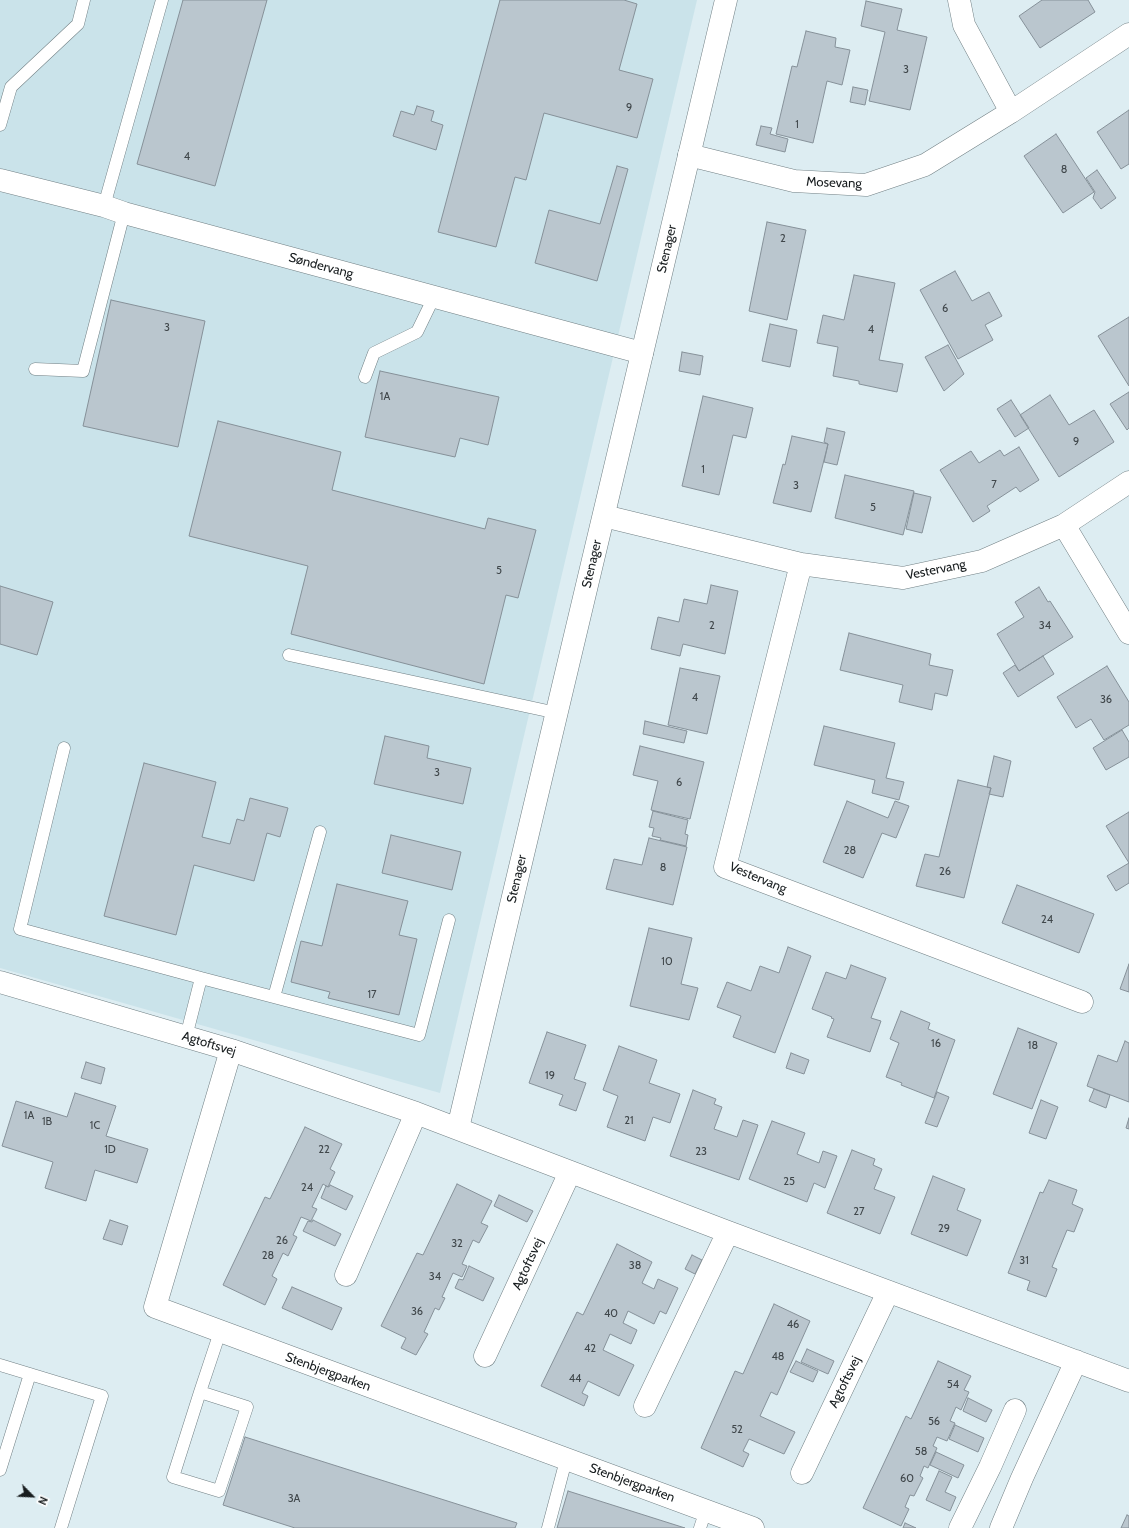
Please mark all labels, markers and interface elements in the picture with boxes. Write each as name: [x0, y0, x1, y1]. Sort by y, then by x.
house number: 3: [903, 63, 909, 77]
house number: 9: [626, 101, 632, 115]
house number: 1: [795, 118, 799, 132]
house number: 4: [184, 150, 190, 164]
house number: 8: [1061, 163, 1067, 177]
street label: Mosevang: [806, 174, 862, 192]
street label: Stenager: [654, 223, 680, 275]
house number: 2: [780, 232, 786, 246]
street label: Søndervang: [287, 250, 355, 282]
house number: 6: [942, 302, 948, 316]
house number: 3: [164, 321, 170, 335]
house number: 4: [868, 323, 874, 337]
house number: 1A: [380, 390, 390, 404]
house number: 9: [1073, 435, 1079, 449]
house number: 1: [701, 463, 705, 477]
house number: 7: [991, 478, 997, 492]
house number: 3: [793, 479, 799, 493]
house number: 5: [870, 501, 876, 515]
street label: Stenager: [579, 538, 605, 590]
street label: Vestervang: [905, 557, 967, 583]
house number: 5: [496, 564, 502, 578]
house number: 2: [709, 619, 715, 633]
house number: 34: [1039, 619, 1051, 633]
house number: 4: [692, 691, 698, 705]
house number: 36: [1100, 693, 1112, 707]
house number: 3: [434, 766, 440, 780]
house number: 6: [676, 776, 682, 790]
house number: 28: [844, 844, 856, 858]
street label: Stenager: [504, 853, 530, 905]
street label: Vestervang: [727, 859, 789, 897]
house number: 8: [660, 861, 666, 875]
house number: 26: [939, 865, 951, 879]
house number: 24: [1041, 913, 1053, 927]
house number: 10: [661, 955, 673, 969]
house number: 17: [367, 988, 377, 1002]
street label: Agtoftsvej: [180, 1028, 238, 1060]
house number: 16: [931, 1037, 941, 1051]
house number: 18: [1028, 1039, 1038, 1053]
house number: 19: [545, 1069, 555, 1083]
house number: 1A: [24, 1109, 34, 1123]
house number: 21: [624, 1114, 634, 1128]
house number: 1B: [42, 1115, 52, 1129]
house number: 1C: [90, 1119, 100, 1133]
house number: 1D: [104, 1143, 116, 1157]
house number: 22: [318, 1143, 330, 1157]
house number: 23: [695, 1145, 707, 1159]
house number: 25: [783, 1175, 795, 1189]
house number: 24: [301, 1181, 313, 1195]
house number: 27: [853, 1205, 865, 1219]
house number: 29: [938, 1222, 950, 1236]
house number: 26: [276, 1234, 288, 1248]
street label: Agtoftsvej: [509, 1236, 547, 1292]
house number: 32: [451, 1237, 463, 1251]
house number: 28: [262, 1249, 274, 1263]
house number: 31: [1019, 1254, 1029, 1268]
house number: 38: [629, 1259, 641, 1273]
house number: 34: [429, 1270, 441, 1284]
house number: 36: [411, 1305, 423, 1319]
house number: 40: [604, 1307, 618, 1321]
house number: 46: [787, 1318, 799, 1332]
house number: 42: [584, 1342, 596, 1356]
street label: Stenbjergparken: [283, 1349, 373, 1395]
house number: 48: [771, 1350, 785, 1364]
street label: Agtoftsvej: [826, 1354, 864, 1410]
house number: 44: [569, 1372, 581, 1386]
house number: 54: [947, 1378, 959, 1392]
house number: 56: [928, 1415, 940, 1429]
house number: 52: [731, 1423, 743, 1437]
house number: 58: [915, 1445, 927, 1459]
street label: Stenbjergparken: [587, 1460, 677, 1506]
house number: 60: [900, 1472, 914, 1486]
north arrow: [12, 1476, 52, 1516]
house number: 3A: [288, 1492, 300, 1506]
text: N: [35, 1494, 51, 1507]

